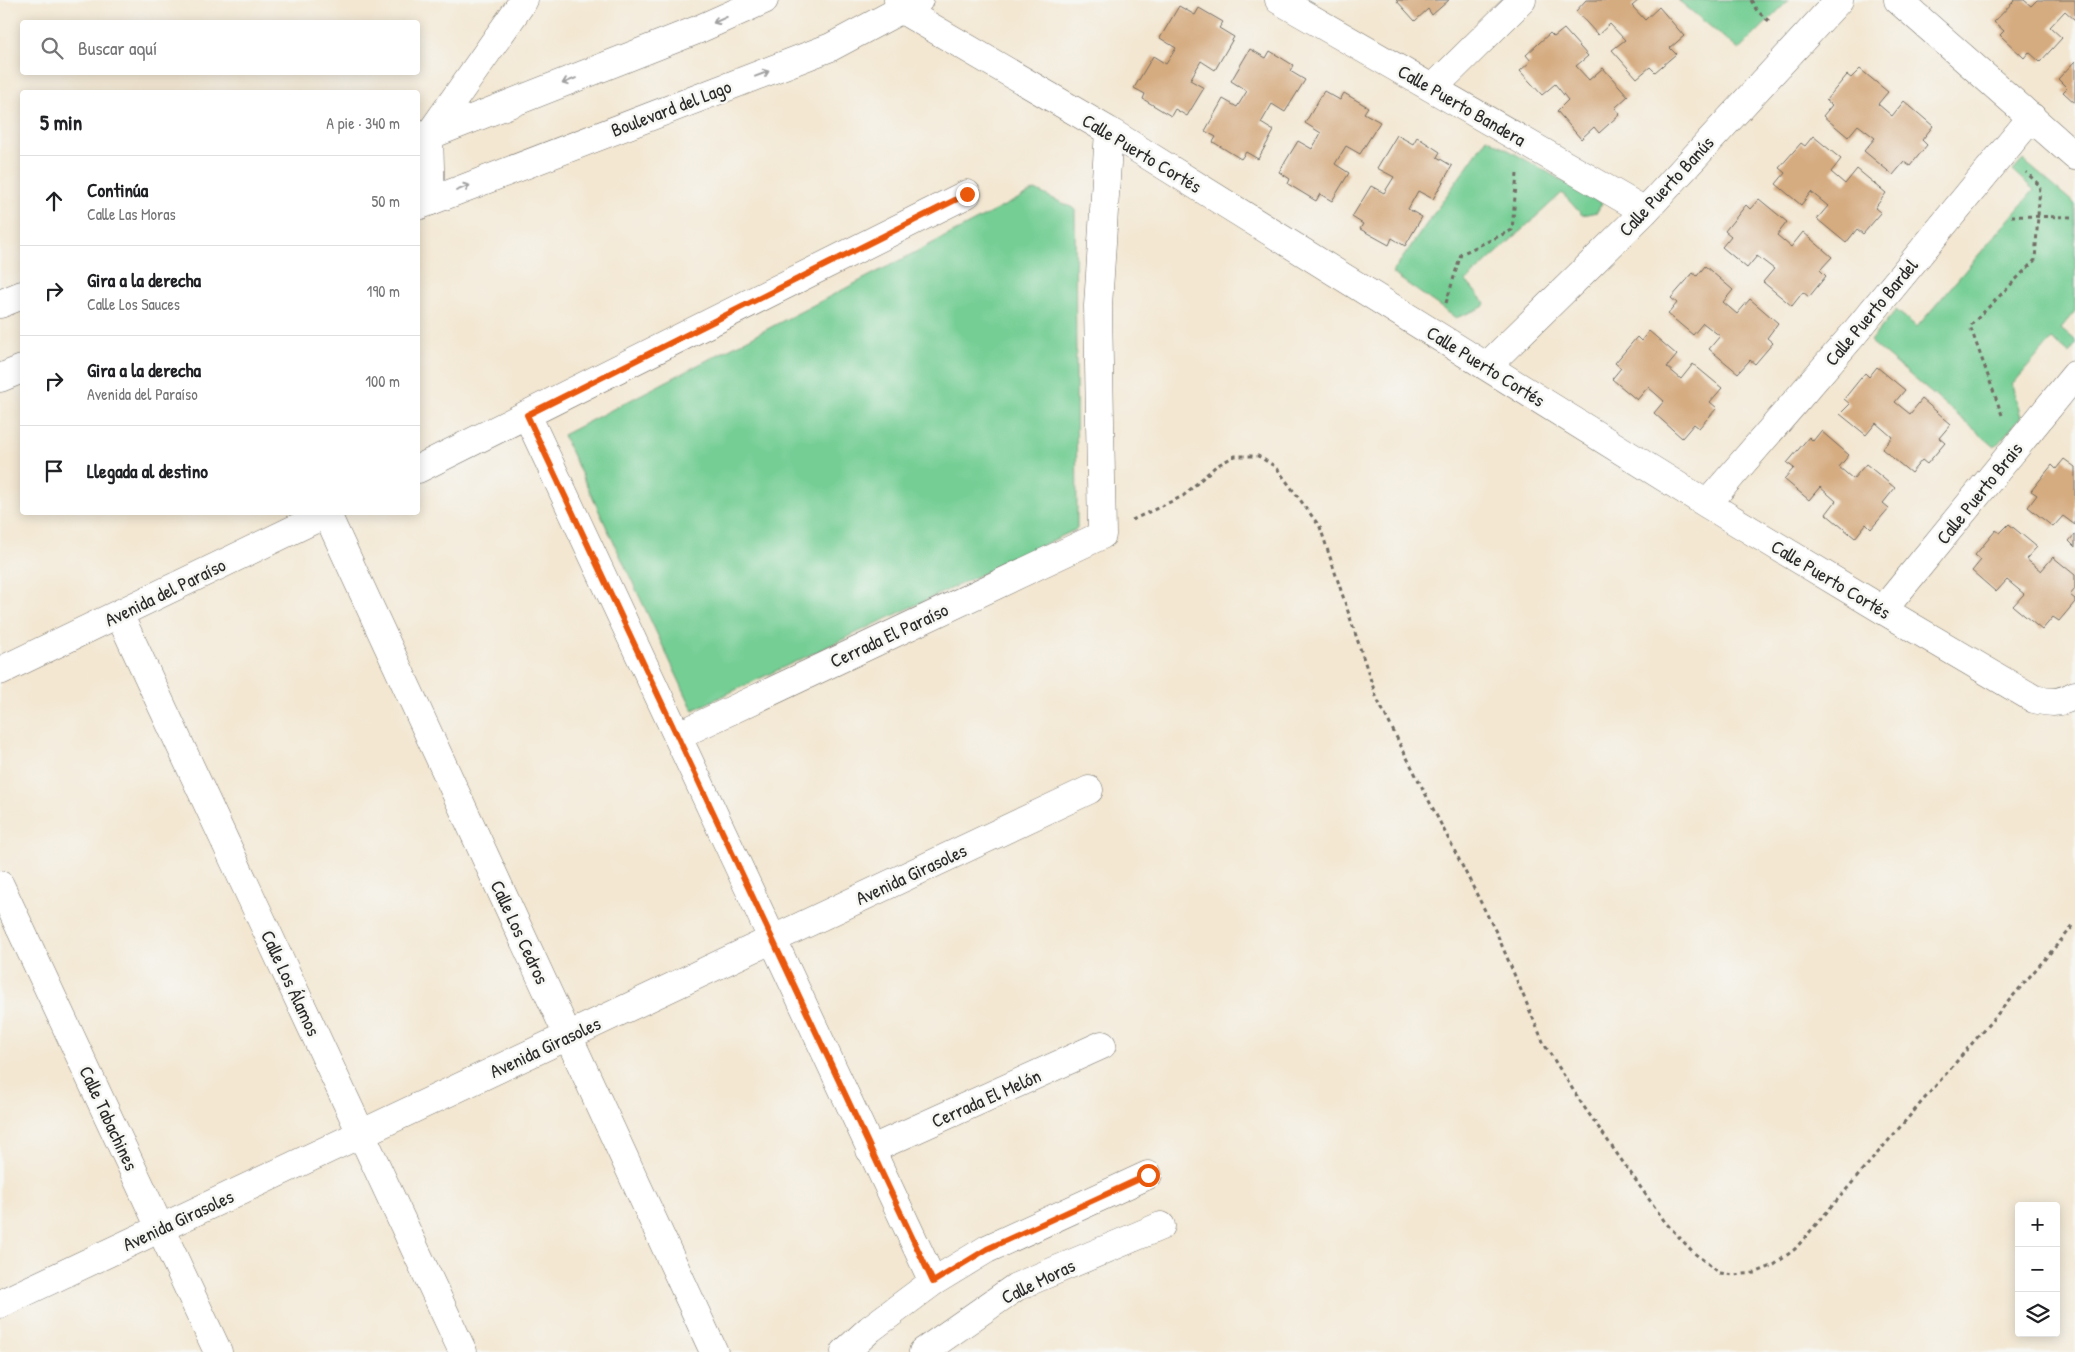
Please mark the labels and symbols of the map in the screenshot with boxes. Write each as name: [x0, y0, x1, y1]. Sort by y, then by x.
one-way arrow: [713, 15, 728, 25]
street label: Calle Puerto Bandera: [1393, 58, 1531, 152]
one-way arrow: [754, 69, 769, 78]
street label: Boulevard del Lago: [607, 73, 735, 143]
one-way arrow: [562, 76, 577, 86]
street label: Calle Puerto Cortés: [1077, 107, 1207, 199]
street label: Calle Puerto Banús: [1613, 130, 1719, 242]
one-way arrow: [455, 183, 470, 192]
route end: [956, 183, 979, 206]
street label: Calle Puerto Bardel: [1818, 252, 1924, 371]
street label: Calle Puerto Cortés: [1422, 319, 1550, 413]
street label: Calle Puerto Brais: [1930, 437, 2028, 549]
street label: Calle Puerto Cortés: [1766, 533, 1896, 625]
street label: Avenida del Paraíso: [100, 551, 230, 633]
street label: Cerrada El Paraíso: [826, 596, 953, 674]
street label: Avenida Girasoles: [851, 837, 971, 911]
street label: Calle Los Cedros: [485, 876, 555, 988]
street label: Calle Los Álamos: [255, 926, 327, 1040]
street label: Avenida Girasoles: [485, 1010, 605, 1084]
street label: Calle Tabachines: [73, 1061, 145, 1175]
street label: Cerrada El Melón: [927, 1062, 1045, 1134]
route start: [1137, 1164, 1160, 1187]
street label: Avenida Girasoles: [118, 1183, 238, 1257]
street label: Calle Moras: [997, 1252, 1079, 1310]

